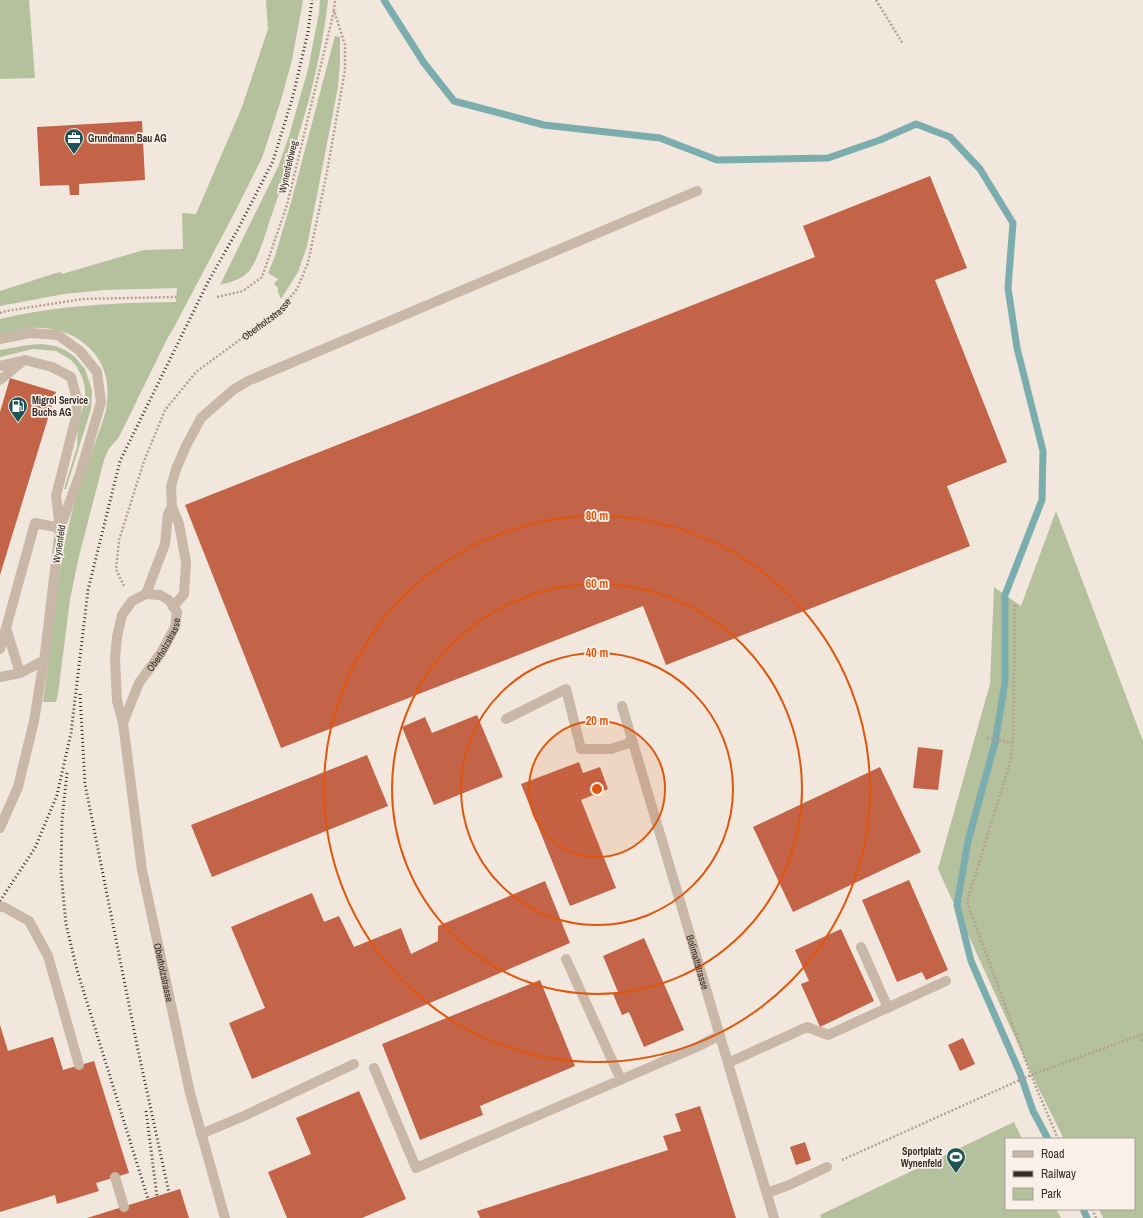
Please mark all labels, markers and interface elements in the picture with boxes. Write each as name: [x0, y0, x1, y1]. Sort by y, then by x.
office icon: Grundmann Bau AG: [63, 127, 85, 155]
place label: Grundmann Bau AG: [88, 132, 167, 145]
street label: Wynenfeldweg: [276, 139, 300, 195]
street label: Oberholzstrasse: [239, 295, 294, 343]
place label: Migrol Service Buchs AG: [32, 394, 88, 419]
fuel station icon: Migrol Service Buchs AG: [7, 395, 29, 423]
text: 80 m: [586, 508, 608, 524]
street label: Wynenfeld: [50, 524, 68, 564]
text: 60 m: [586, 576, 608, 592]
street label: Oberholzstrasse: [143, 617, 183, 674]
text: 40 m: [586, 645, 608, 661]
text: 20 m: [586, 713, 608, 729]
centre of rings: [590, 782, 604, 796]
street label: Bolimattstrasse: [684, 933, 712, 991]
street label: Oberholzstrasse: [151, 942, 177, 1003]
legend: [1005, 1138, 1135, 1210]
place label: Sportplatz Wynenfeld: [901, 1145, 942, 1170]
sports icon: Sportplatz Wynenfeld: [945, 1146, 967, 1174]
text: Road: [1041, 1146, 1065, 1162]
text: Railway: [1041, 1166, 1076, 1182]
text: Park: [1041, 1186, 1061, 1202]

